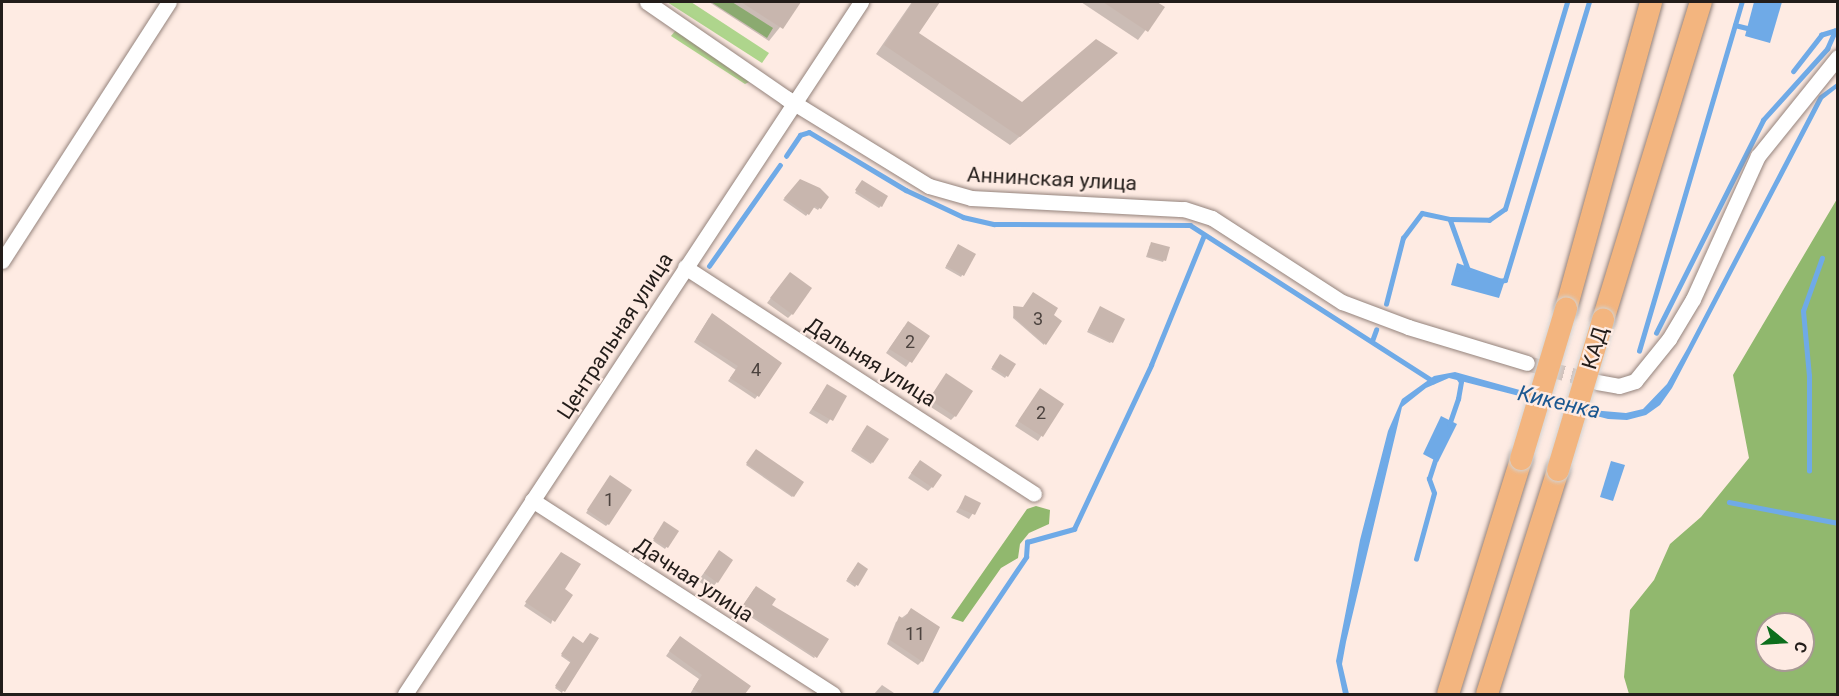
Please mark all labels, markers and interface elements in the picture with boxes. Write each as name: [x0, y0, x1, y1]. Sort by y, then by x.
street label: Аннинская улица: [966, 162, 1138, 196]
street label: Центральная улица: [552, 248, 678, 424]
house number: 3: [1033, 308, 1043, 330]
street label: Дальняя улица: [801, 312, 941, 412]
street label: КАД: [1577, 324, 1613, 372]
house number: 2: [905, 331, 915, 353]
house number: 4: [751, 359, 761, 381]
water label: Кикенка: [1515, 380, 1603, 424]
house number: 2: [1036, 402, 1046, 424]
house number: 1: [604, 489, 614, 511]
street label: Дачная улица: [630, 532, 758, 628]
north arrow: [1755, 612, 1815, 672]
house number: 11: [905, 623, 925, 645]
text: С: [1790, 639, 1811, 655]

